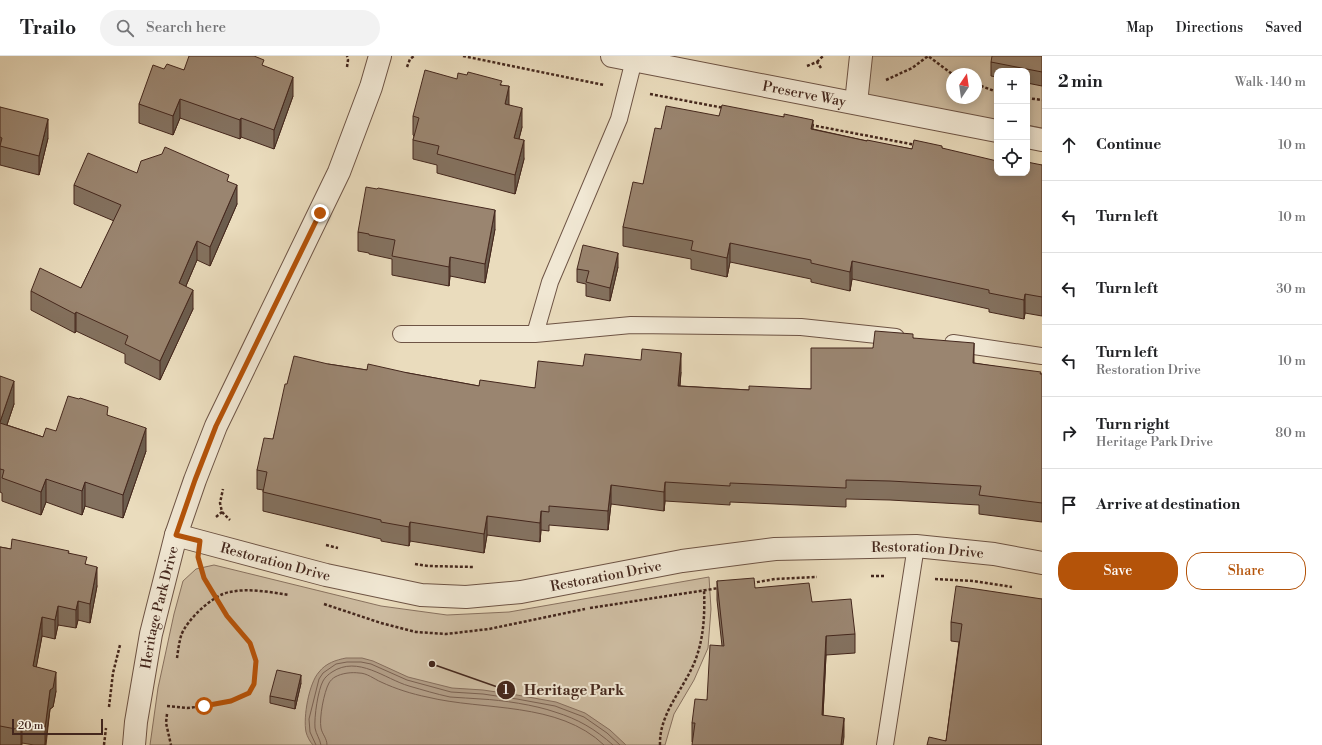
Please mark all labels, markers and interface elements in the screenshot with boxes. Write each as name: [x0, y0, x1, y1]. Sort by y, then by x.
search box: [100, 10, 380, 46]
text: Trailo: [20, 16, 76, 40]
icon: search: [114, 17, 136, 39]
text: Search here: [146, 18, 226, 37]
text: Map: [1126, 19, 1154, 37]
text: Directions: [1176, 19, 1243, 37]
text: Saved: [1265, 19, 1302, 37]
north arrow: [946, 68, 982, 104]
map controls: [994, 68, 1030, 176]
button: +: [994, 68, 1030, 104]
text: 2 min: [1058, 71, 1103, 93]
text: Walk · 140 m: [1235, 74, 1306, 90]
street label: Preserve Way: [761, 78, 848, 111]
button: −: [994, 104, 1030, 140]
icon: ahead: [1058, 134, 1080, 156]
text: Continue: [1096, 135, 1161, 154]
text: 10 m: [1278, 137, 1306, 153]
button: locate: [994, 140, 1030, 176]
route end: [311, 204, 329, 222]
icon: left: [1058, 206, 1080, 228]
text: Turn left: [1096, 207, 1158, 226]
text: 10 m: [1278, 209, 1306, 225]
icon: left: [1058, 278, 1080, 300]
text: Turn left: [1096, 279, 1158, 298]
text: 30 m: [1276, 281, 1306, 297]
text: Turn left: [1096, 343, 1158, 362]
icon: left: [1058, 350, 1080, 372]
text: 10 m: [1278, 353, 1306, 369]
text: Restoration Drive: [1096, 362, 1201, 378]
text: Turn right: [1096, 415, 1170, 434]
icon: right: [1058, 422, 1080, 444]
text: 80 m: [1275, 425, 1306, 441]
text: Heritage Park Drive: [1096, 434, 1213, 450]
icon: arrive: [1058, 494, 1080, 516]
text: Arrive at destination: [1096, 495, 1240, 514]
street label: Restoration Drive: [871, 538, 985, 563]
street label: Restoration Drive: [218, 539, 332, 586]
street label: Heritage Park Drive: [137, 544, 183, 671]
button: Save: [1058, 552, 1178, 590]
button: Share: [1186, 552, 1306, 590]
street label: Restoration Drive: [549, 557, 663, 596]
callout: Heritage Park: [496, 677, 632, 704]
text: Heritage Park: [524, 681, 625, 700]
text: 1: [503, 683, 509, 698]
route start: [195, 697, 213, 715]
scale bar: [12, 717, 103, 736]
text: 20 m: [18, 719, 43, 733]

